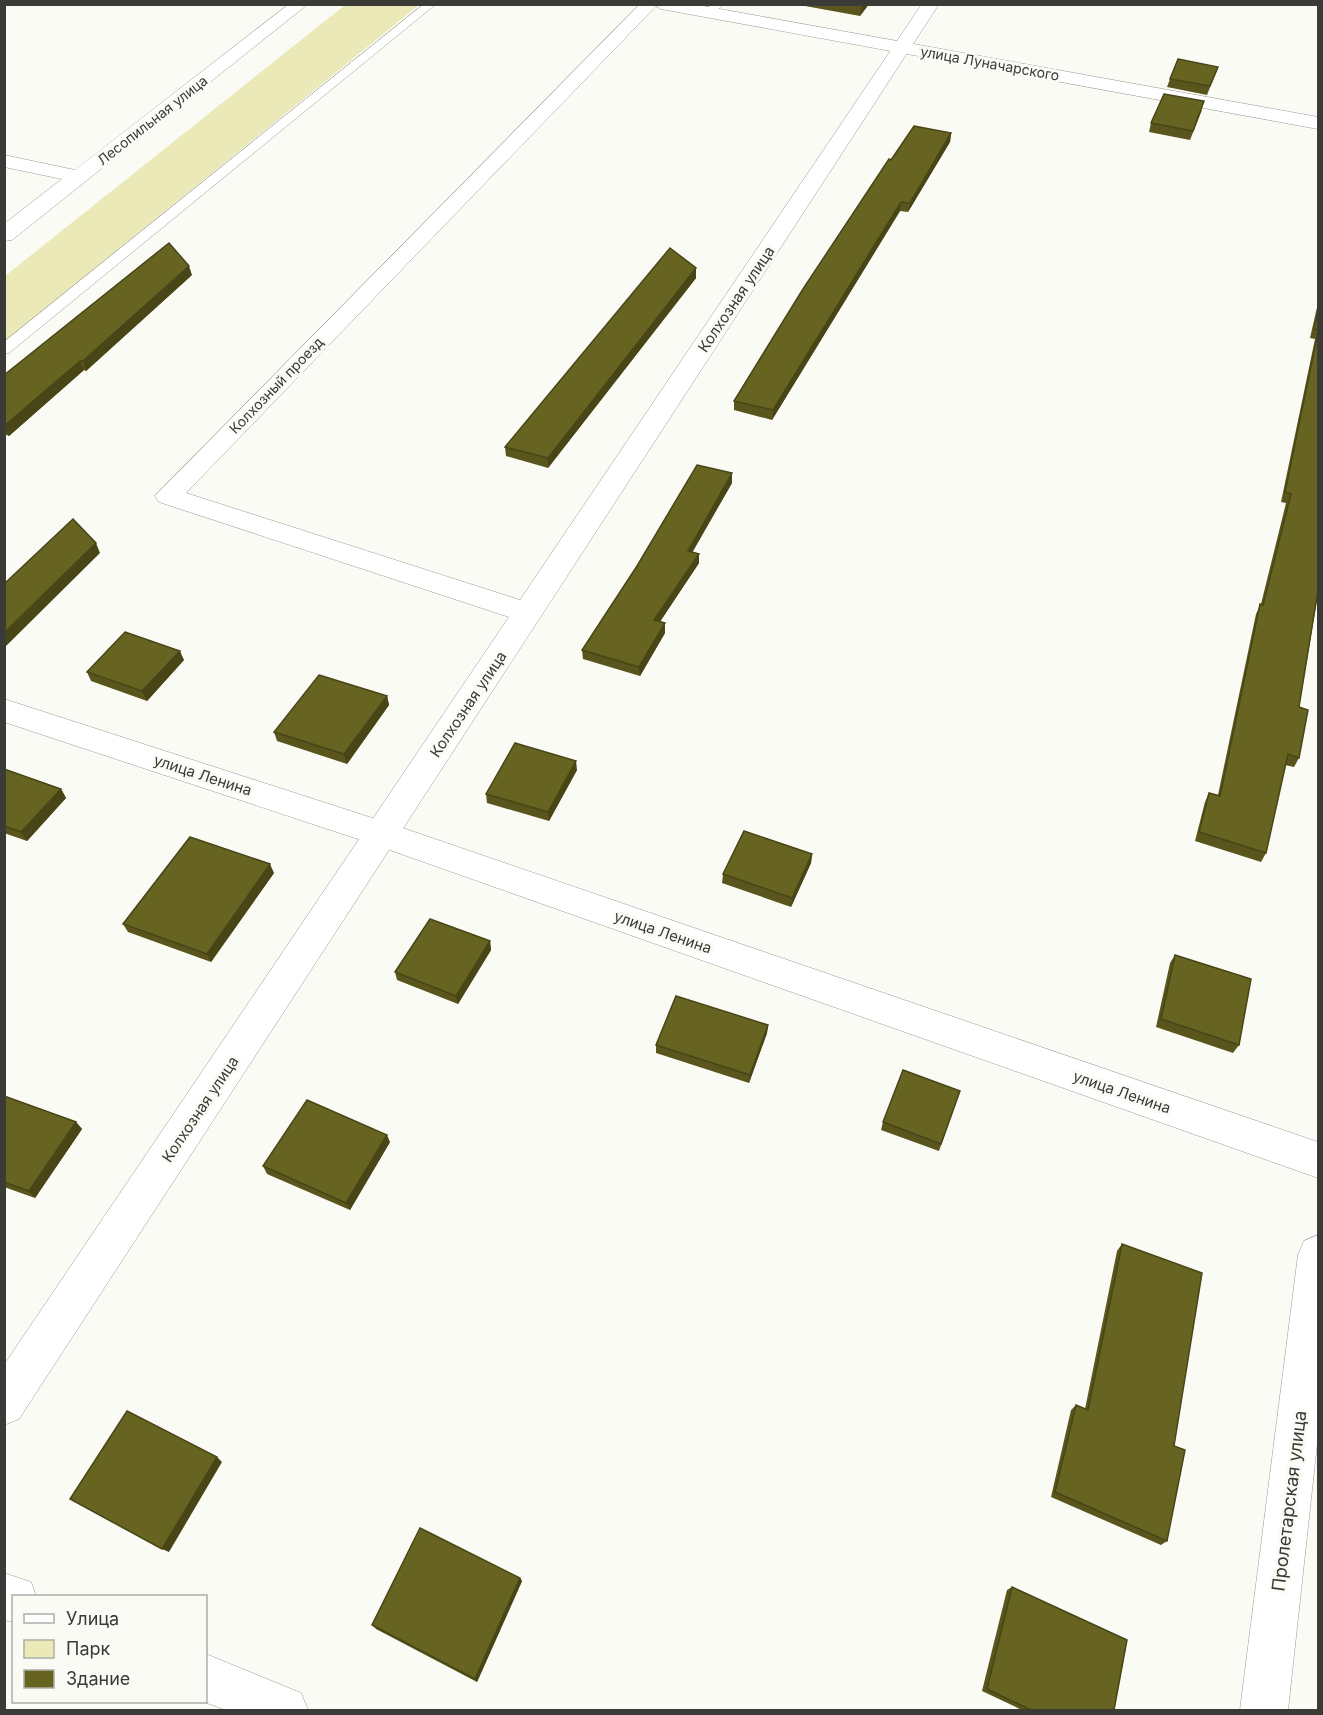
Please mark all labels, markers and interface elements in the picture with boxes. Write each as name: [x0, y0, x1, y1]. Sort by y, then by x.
street label: улица Луначарского: [919, 42, 1061, 84]
street label: Лесопильная улица: [94, 72, 210, 168]
street label: Колхозная улица: [694, 242, 778, 356]
street label: Колхозный проезд: [225, 333, 327, 437]
street label: Колхозная улица: [426, 647, 510, 761]
street label: улица Ленина: [152, 750, 254, 800]
street label: улица Ленина: [612, 906, 714, 958]
street label: Колхозная улица: [158, 1052, 242, 1166]
street label: улица Ленина: [1071, 1066, 1173, 1118]
street label: Пролетарская улица: [1267, 1409, 1311, 1593]
legend: [12, 1595, 207, 1703]
text: Улица: [66, 1608, 119, 1629]
text: Парк: [66, 1638, 111, 1659]
text: Здание: [66, 1668, 130, 1689]

